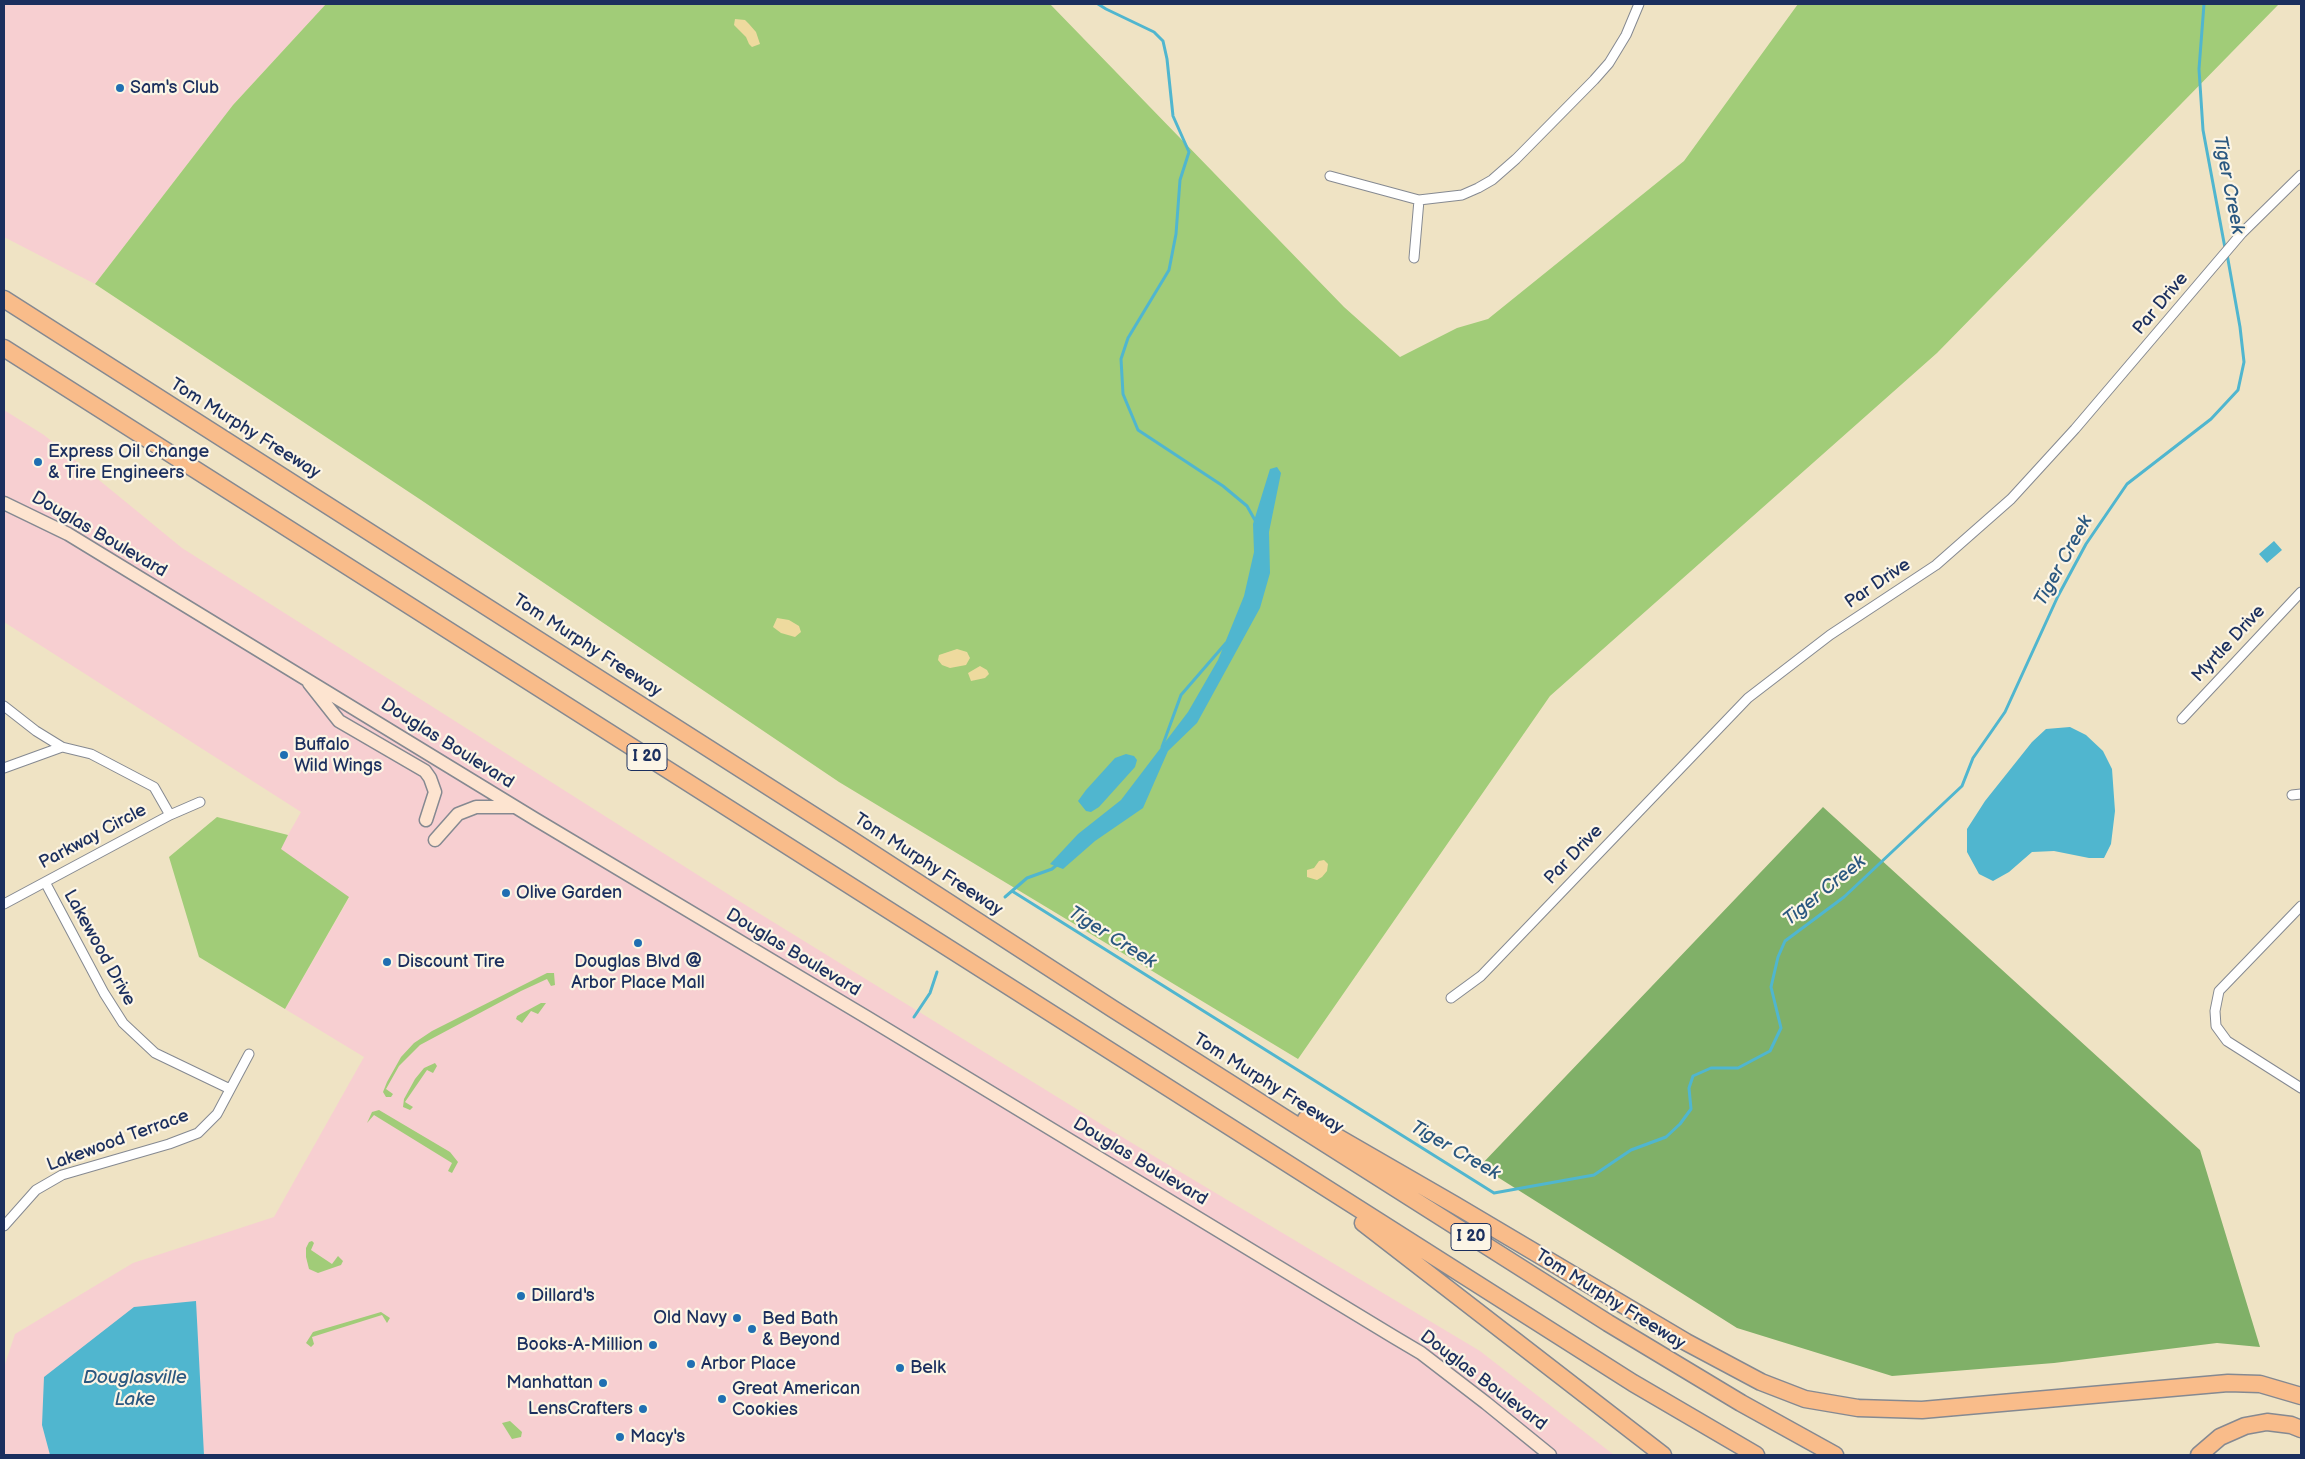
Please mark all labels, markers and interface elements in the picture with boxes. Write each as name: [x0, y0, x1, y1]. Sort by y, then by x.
place label: Sam's Club: [130, 77, 219, 99]
marker: Sam's Club: [114, 82, 126, 94]
water label: Tiger Creek: [2207, 134, 2249, 236]
street label: Par Drive: [2129, 269, 2193, 339]
street label: Tom Murphy Freeway: [166, 374, 324, 484]
place label: Express Oil Change & Tire Engineers: [48, 441, 209, 484]
marker: Express Oil Change & Tire Engineers: [32, 456, 44, 468]
street label: Douglas Boulevard: [27, 487, 171, 583]
water label: Tiger Creek: [2030, 512, 2098, 610]
street label: Par Drive: [1841, 554, 1915, 614]
street label: Tom Murphy Freeway: [509, 590, 665, 702]
street label: Myrtle Drive: [2188, 601, 2270, 687]
street label: Douglas Boulevard: [376, 694, 518, 794]
place label: Buffalo Wild Wings: [294, 734, 382, 776]
road number: I 20: [627, 744, 667, 770]
marker: Buffalo Wild Wings: [278, 749, 290, 761]
street label: Parkway Circle: [36, 800, 150, 874]
street label: Tom Murphy Freeway: [850, 809, 1006, 921]
street label: Par Drive: [1540, 821, 1608, 889]
water label: Tiger Creek: [1779, 851, 1871, 931]
place label: Olive Garden: [516, 882, 622, 904]
street label: Lakewood Drive: [58, 886, 140, 1010]
marker: Olive Garden: [500, 887, 512, 899]
water label: Tiger Creek: [1064, 902, 1160, 974]
street label: Douglas Boulevard: [722, 904, 864, 1002]
marker: Douglas Blvd @ Arbor Place Mall: [632, 937, 644, 949]
place label: Discount Tire: [397, 951, 505, 973]
place label: Douglas Blvd @ Arbor Place Mall: [571, 951, 705, 994]
marker: Discount Tire: [381, 956, 393, 968]
street label: Tom Murphy Freeway: [1189, 1029, 1347, 1139]
street label: Lakewood Terrace: [44, 1105, 192, 1177]
street label: Douglas Boulevard: [1069, 1113, 1211, 1211]
water label: Tiger Creek: [1406, 1116, 1504, 1186]
road number: I 20: [1451, 1224, 1491, 1250]
street label: Tom Murphy Freeway: [1531, 1245, 1689, 1355]
place label: Dillard's: [531, 1285, 595, 1307]
marker: Dillard's: [515, 1290, 527, 1302]
place label: Old Navy: [653, 1307, 727, 1329]
place label: Bed Bath & Beyond: [762, 1308, 840, 1350]
marker: Old Navy: [731, 1312, 743, 1324]
marker: Bed Bath & Beyond: [746, 1323, 758, 1335]
street label: Douglas Boulevard: [1415, 1326, 1551, 1436]
place label: Books-A-Million: [516, 1334, 643, 1356]
marker: Books-A-Million: [647, 1339, 659, 1351]
place label: Arbor Place: [701, 1353, 796, 1375]
place label: Belk: [910, 1357, 946, 1379]
marker: Arbor Place: [685, 1358, 697, 1370]
marker: Belk: [894, 1362, 906, 1374]
water label: Douglasville Lake: [83, 1367, 187, 1411]
place label: Manhattan: [506, 1372, 593, 1394]
marker: Manhattan: [597, 1377, 609, 1389]
place label: Great American Cookies: [732, 1378, 860, 1420]
marker: Great American Cookies: [716, 1393, 728, 1405]
place label: LensCrafters: [528, 1398, 633, 1420]
marker: LensCrafters: [637, 1403, 649, 1415]
place label: Macy's: [630, 1426, 685, 1448]
marker: Macy's: [614, 1431, 626, 1443]

